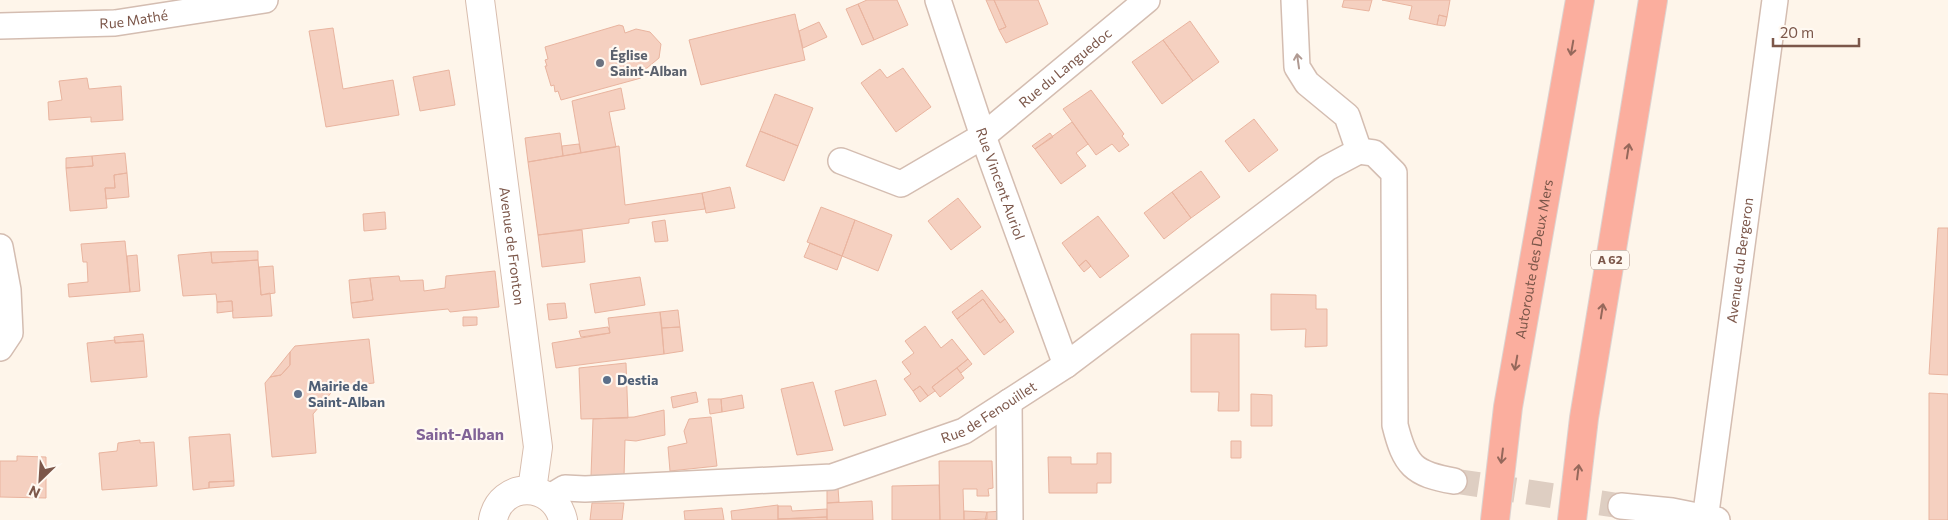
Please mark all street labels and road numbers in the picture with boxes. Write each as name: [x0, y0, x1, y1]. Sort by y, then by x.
street label: Rue Mathé: [99, 6, 169, 31]
street label: Rue du Languedoc: [1015, 24, 1115, 111]
street label: Rue Vincent Auriol: [973, 125, 1029, 242]
street label: Autoroute des Deux Mers: [1511, 178, 1556, 340]
street label: Avenue de Fronton: [496, 186, 529, 306]
street label: Avenue du Bergeron: [1723, 196, 1756, 324]
road number: A 62: [1591, 250, 1629, 270]
street label: Rue de Fenouillet: [939, 377, 1040, 446]

